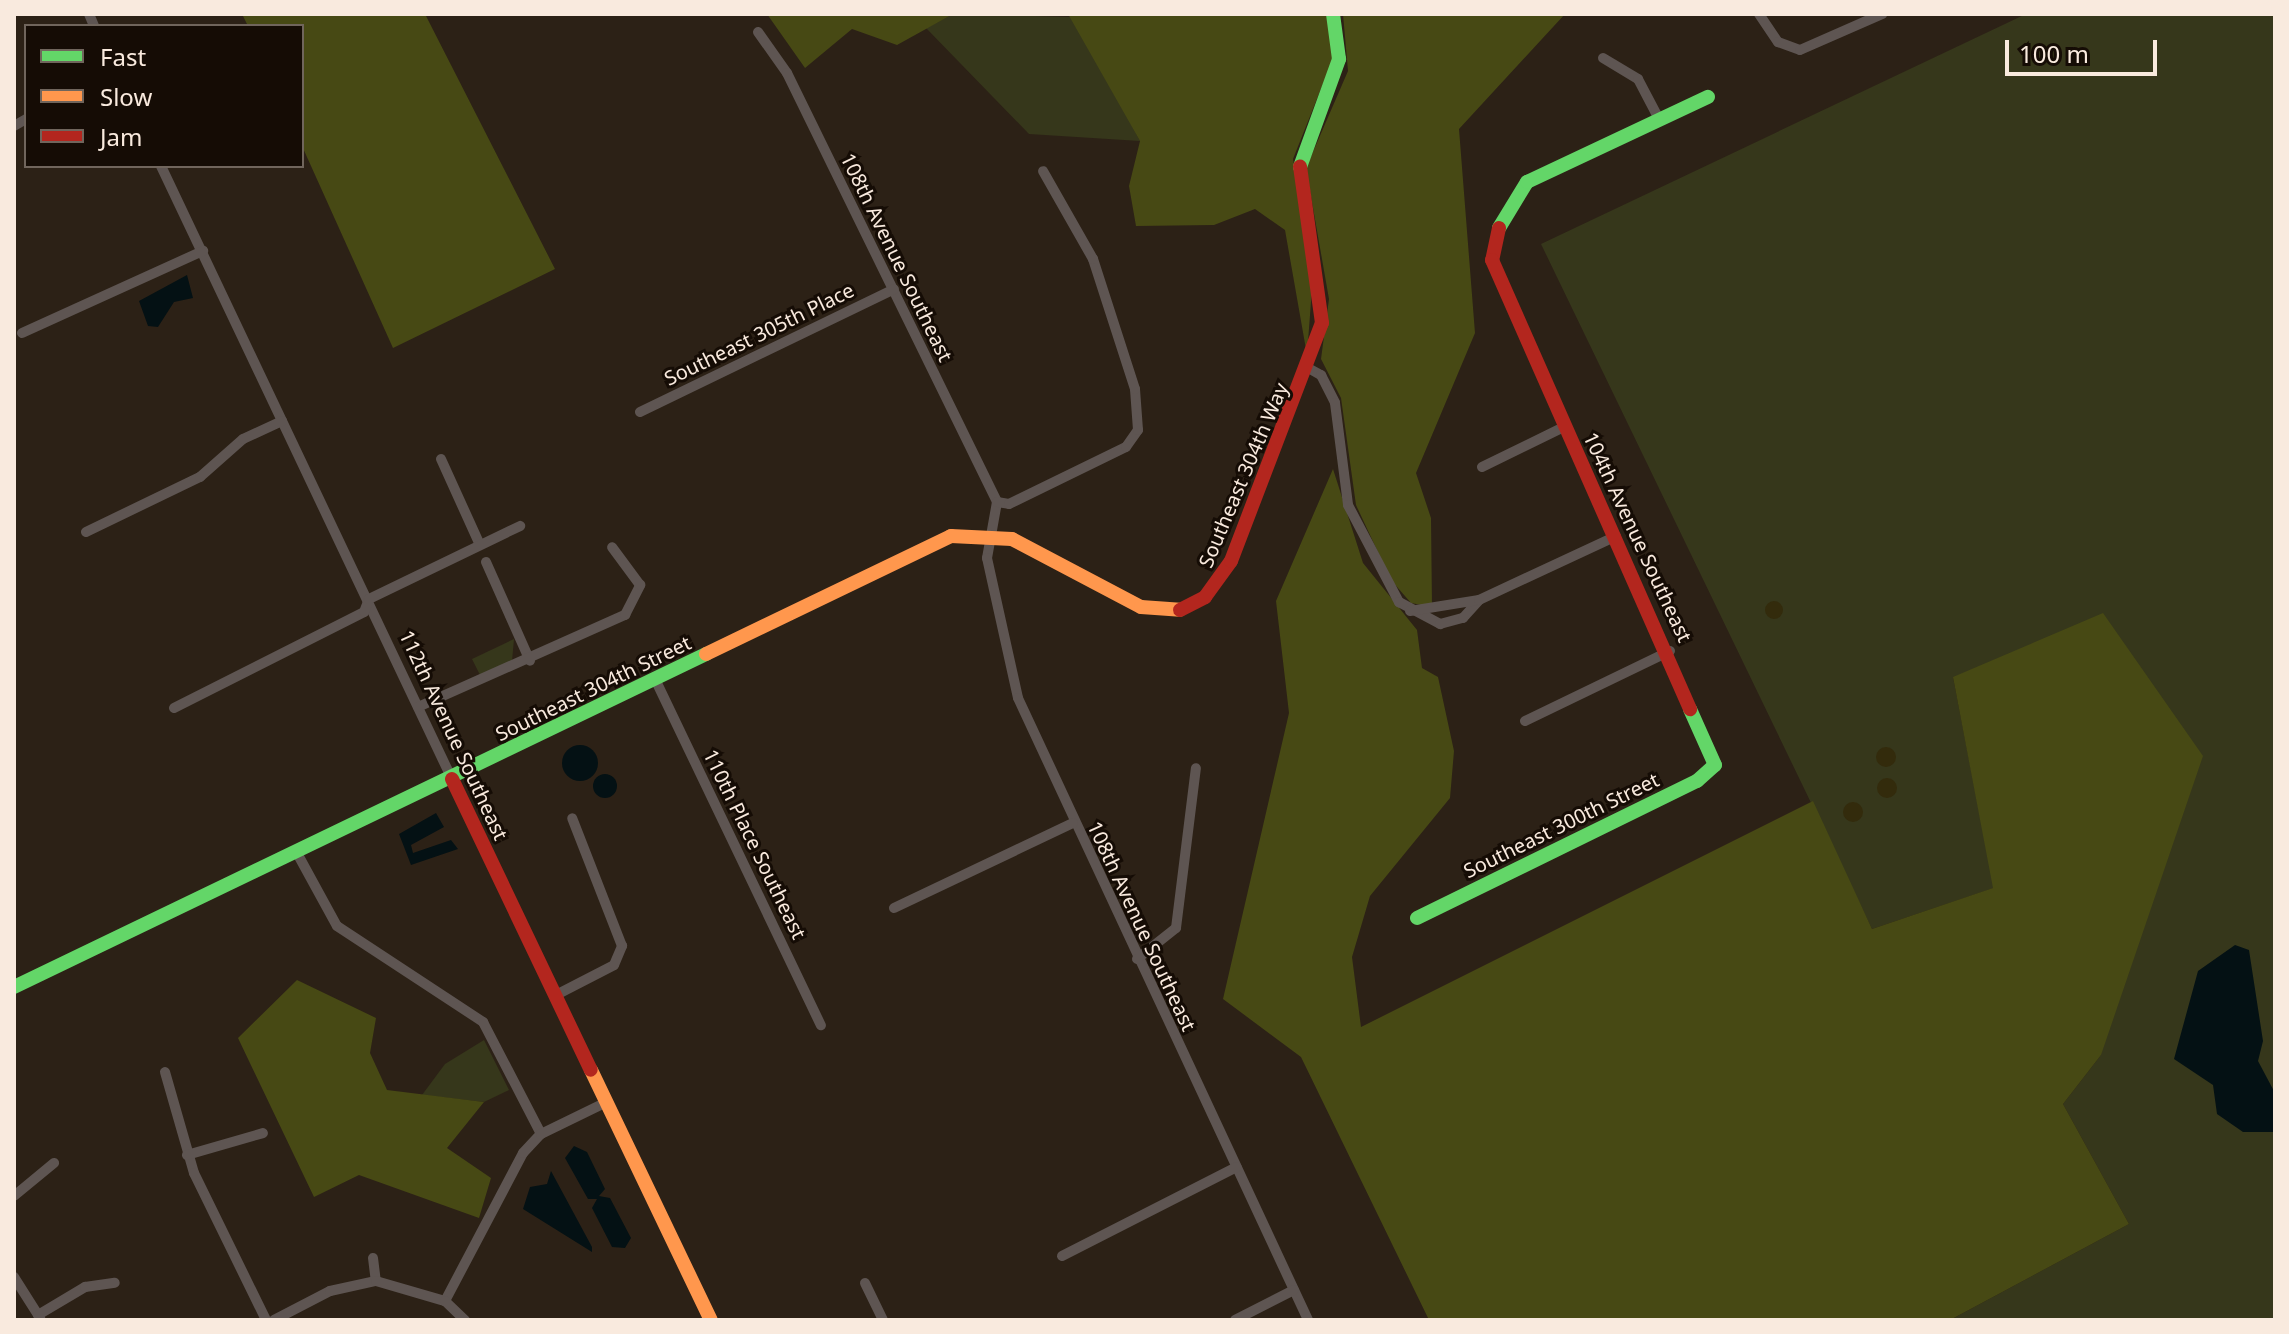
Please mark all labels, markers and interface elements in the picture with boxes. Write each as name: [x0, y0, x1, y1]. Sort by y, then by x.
legend: [24, 24, 304, 168]
scale bar: [2009, 24, 2161, 74]
text: 100 m: [2019, 37, 2089, 70]
text: Fast: [100, 40, 146, 73]
text: Slow: [100, 80, 152, 113]
text: Jam: [100, 120, 142, 153]
street label: 108th Avenue Southeast: [836, 149, 958, 365]
street label: Southeast 305th Place: [660, 278, 858, 390]
street label: Southeast 304th Way: [1193, 379, 1293, 571]
street label: 104th Avenue Southeast: [1579, 428, 1697, 646]
street label: 112th Avenue Southeast: [395, 626, 513, 844]
street label: Southeast 304th Street: [491, 630, 695, 746]
street label: 110th Place Southeast: [699, 745, 811, 943]
street label: Southeast 300th Street: [1459, 767, 1663, 883]
street label: 108th Avenue Southeast: [1083, 817, 1201, 1035]

